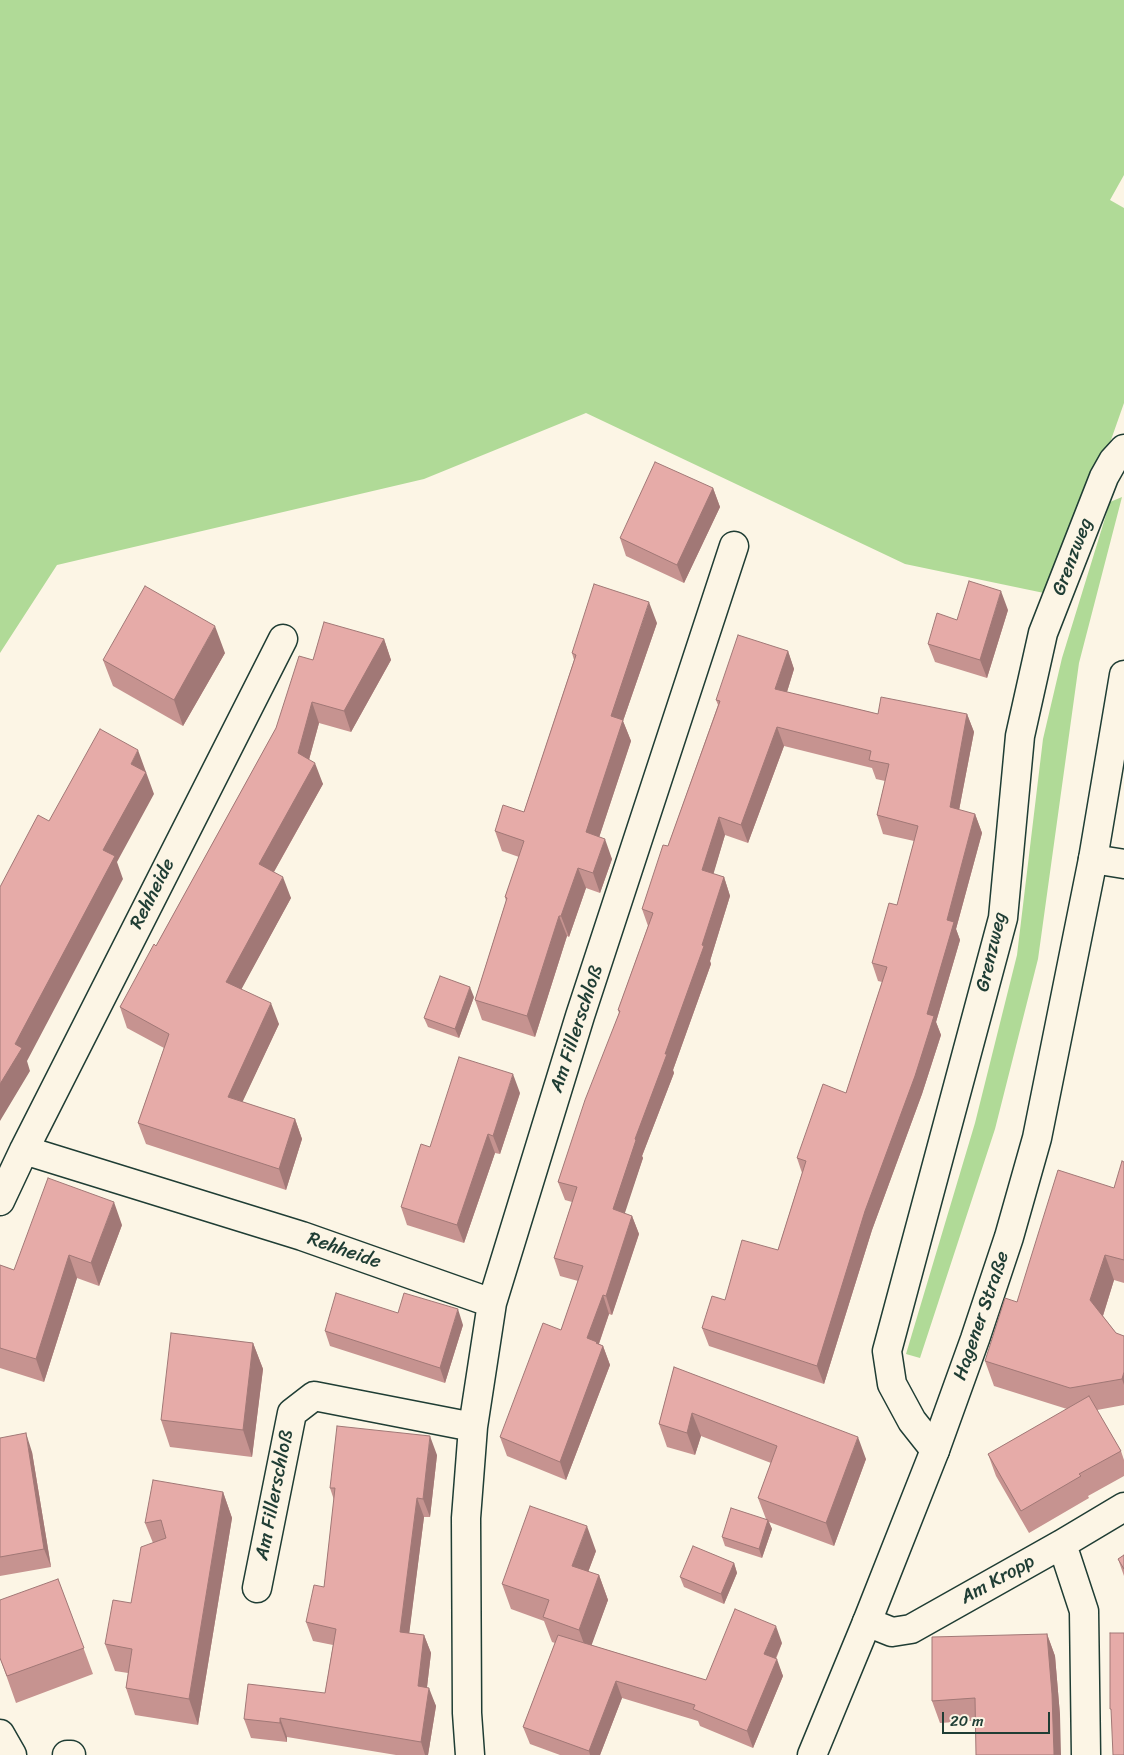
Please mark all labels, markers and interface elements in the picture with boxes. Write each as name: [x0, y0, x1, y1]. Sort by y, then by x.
street label: Grenzweg: [1048, 515, 1098, 599]
street label: Rehheide: [126, 855, 180, 933]
street label: Grenzweg: [972, 910, 1012, 994]
street label: Am Fillerschloß: [546, 963, 608, 1095]
street label: Rehheide: [304, 1228, 384, 1274]
street label: Hagener Straße: [949, 1249, 1015, 1383]
street label: Am Fillerschloß: [251, 1428, 299, 1562]
street label: Am Kropp: [957, 1550, 1039, 1610]
scale bar: [944, 1702, 1052, 1734]
text: 20 m: [950, 1708, 984, 1734]

